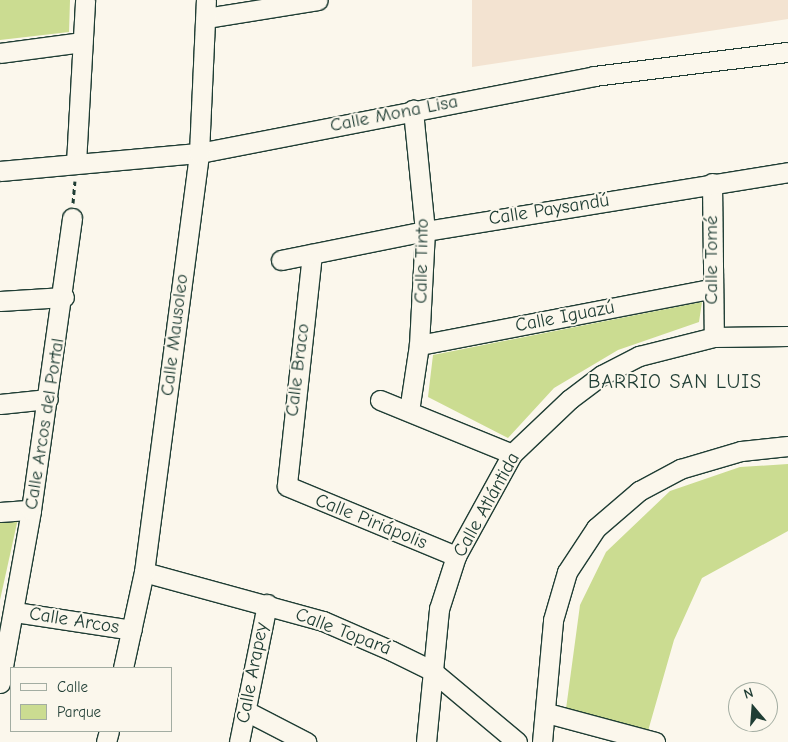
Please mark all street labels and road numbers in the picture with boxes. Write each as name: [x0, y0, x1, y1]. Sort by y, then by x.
street label: Calle Mona Lisa: [328, 90, 460, 138]
street label: Calle Paysandú: [487, 189, 611, 231]
street label: Calle Tomé: [701, 215, 723, 305]
street label: Calle Tinto: [410, 218, 434, 304]
street label: Calle Mausoleo: [156, 273, 194, 397]
street label: Calle Iguazú: [513, 296, 617, 338]
street label: Calle Braco: [281, 322, 315, 418]
street label: Calle Arcos del Portal: [20, 337, 70, 511]
street label: Calle Atlántida: [449, 449, 525, 561]
street label: Calle Piriápolis: [312, 489, 430, 555]
street label: Calle Arcos: [27, 603, 121, 639]
street label: Calle Topará: [292, 603, 394, 661]
street label: Calle Arapey: [232, 621, 274, 725]

